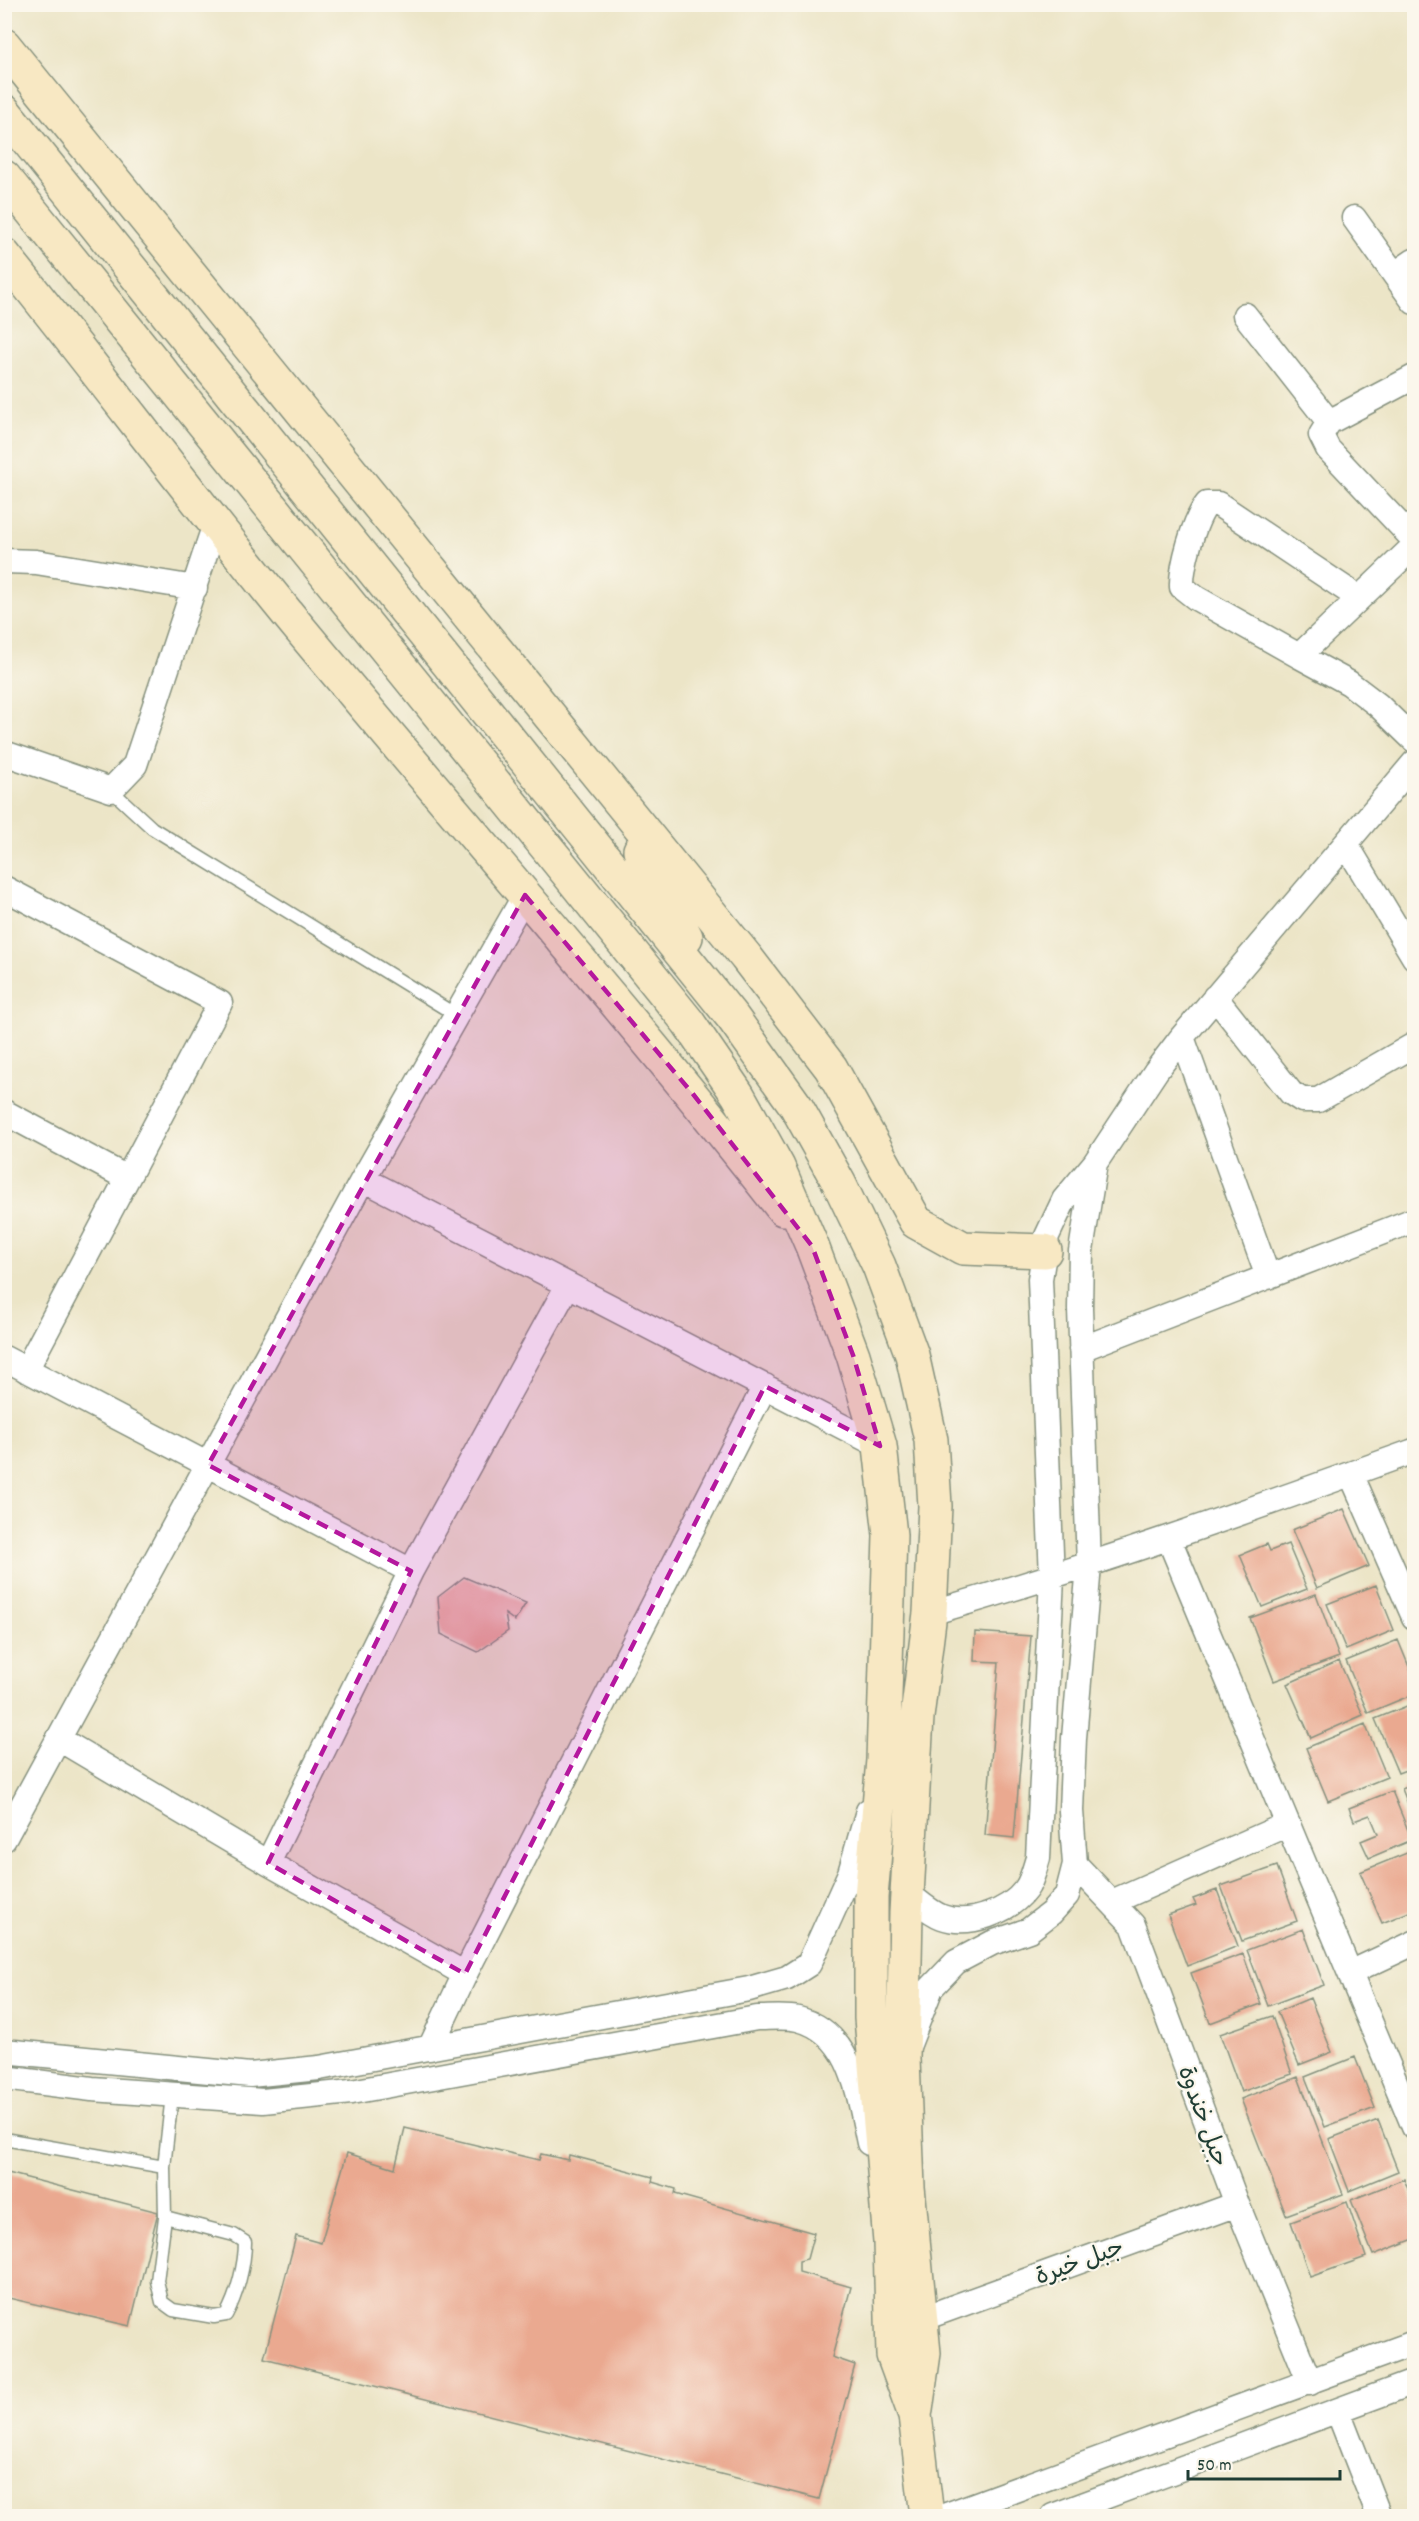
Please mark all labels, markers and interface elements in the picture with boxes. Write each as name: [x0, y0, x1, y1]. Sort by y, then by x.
street label: جبل خندوة: [1167, 2062, 1235, 2172]
street label: جبل خيرة: [1031, 2232, 1129, 2296]
scale bar: [1188, 2443, 1340, 2481]
text: 50 m: [1197, 2454, 1232, 2479]

